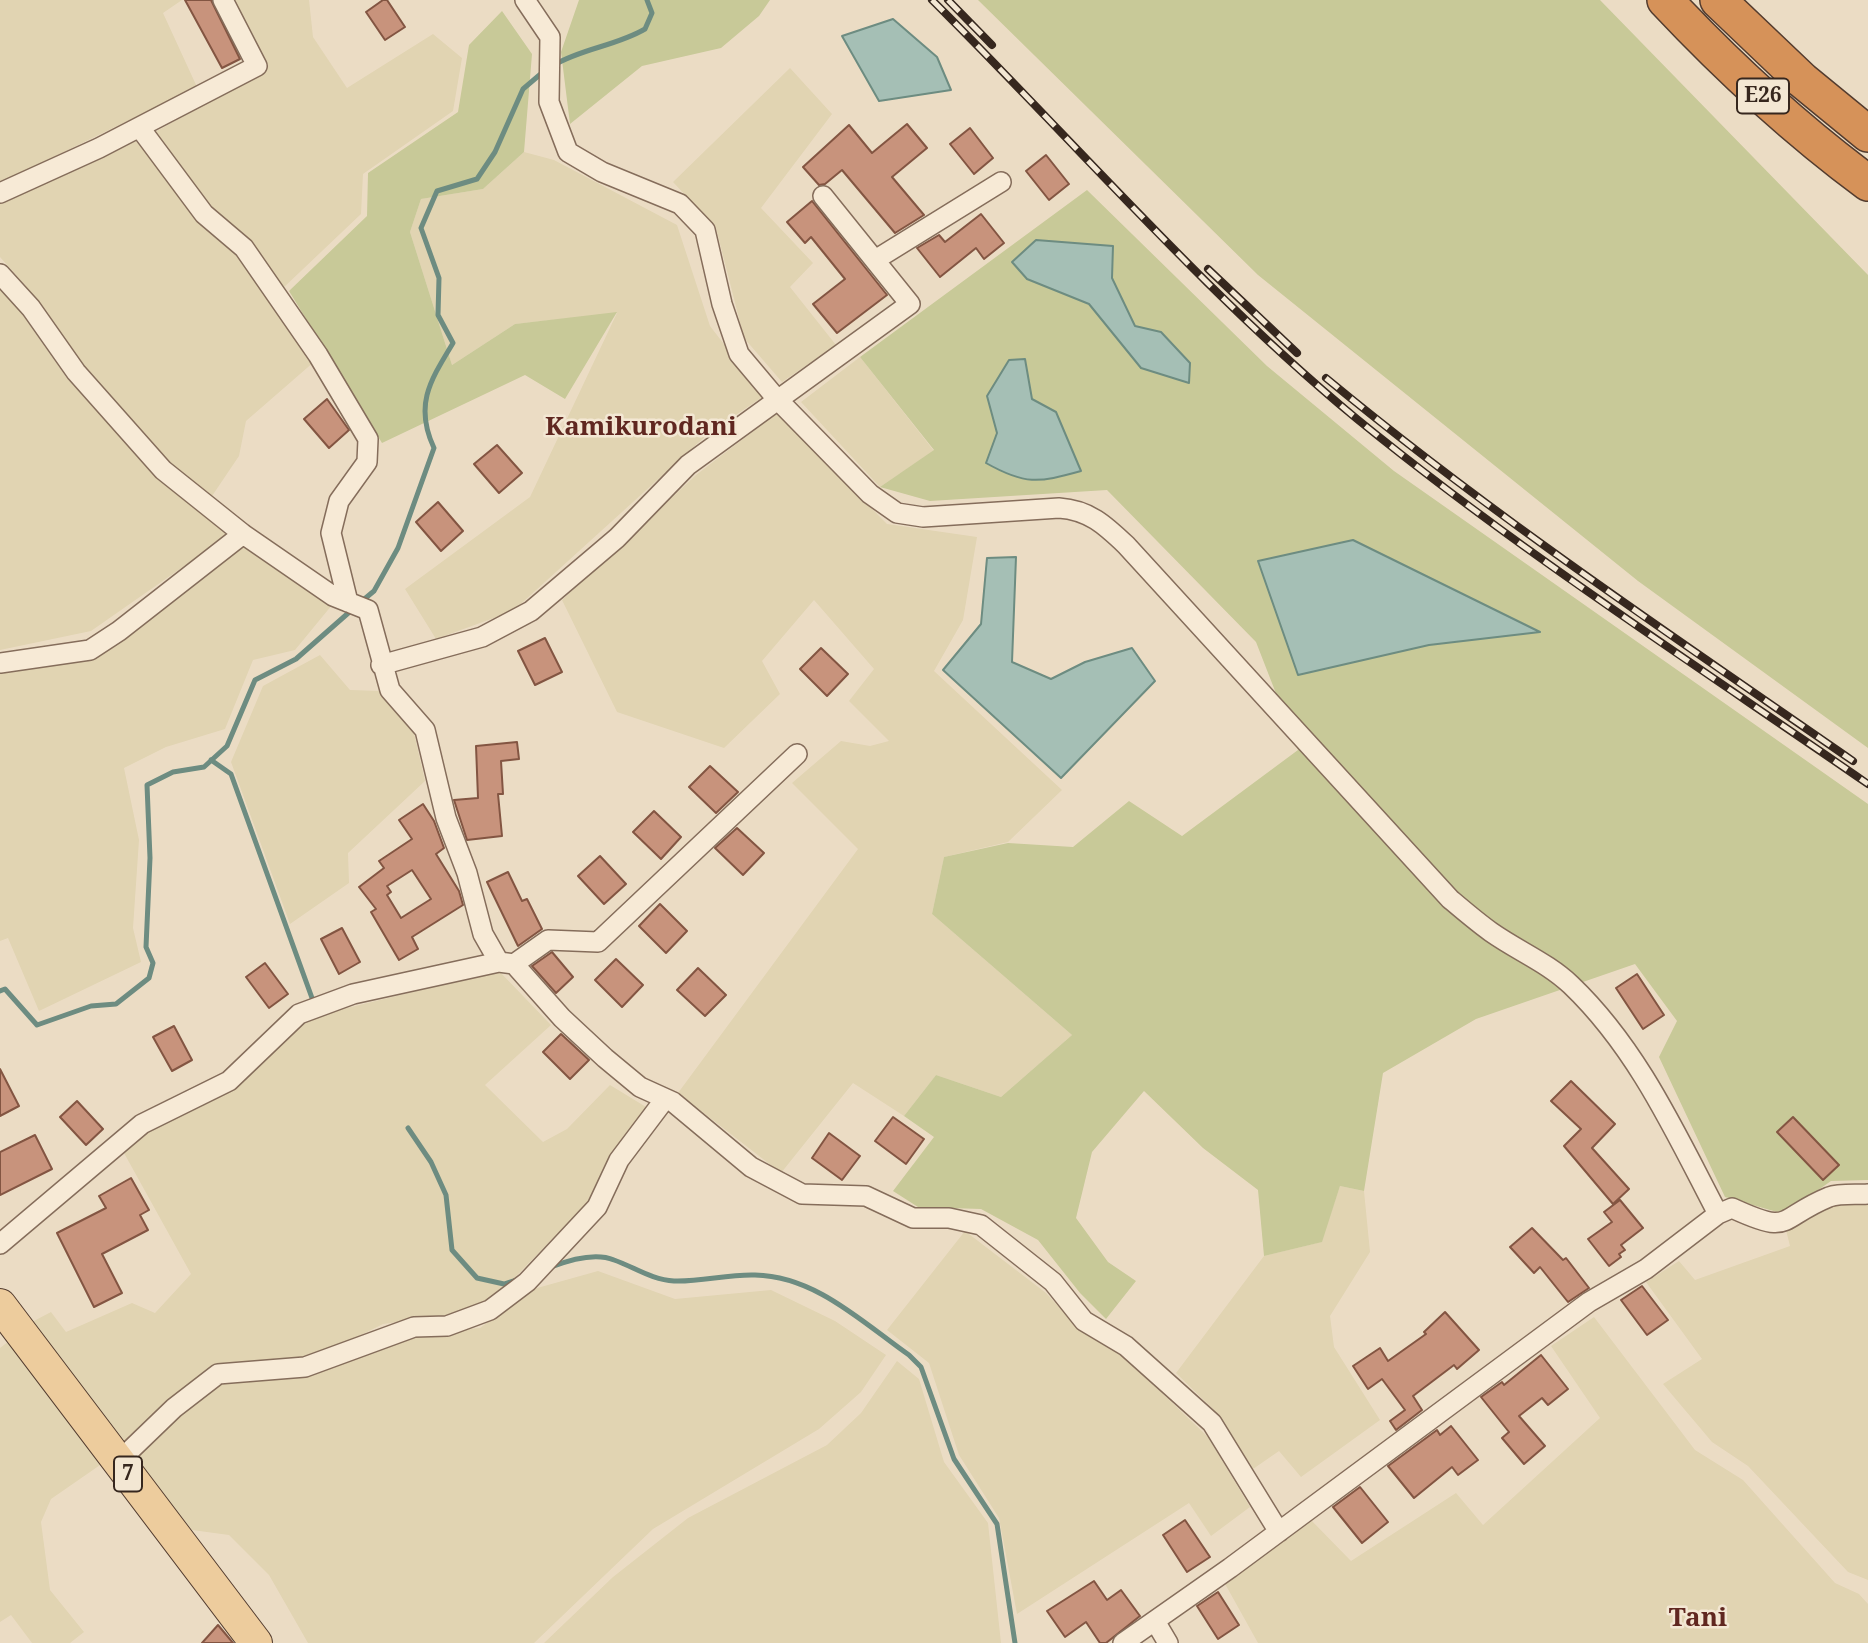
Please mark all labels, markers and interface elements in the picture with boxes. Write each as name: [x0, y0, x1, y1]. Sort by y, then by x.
road number: E26: [1737, 78, 1789, 114]
district label: Kamikurodani: [545, 412, 737, 444]
road number: 7: [114, 1456, 142, 1492]
district label: Tani: [1669, 1603, 1727, 1635]

